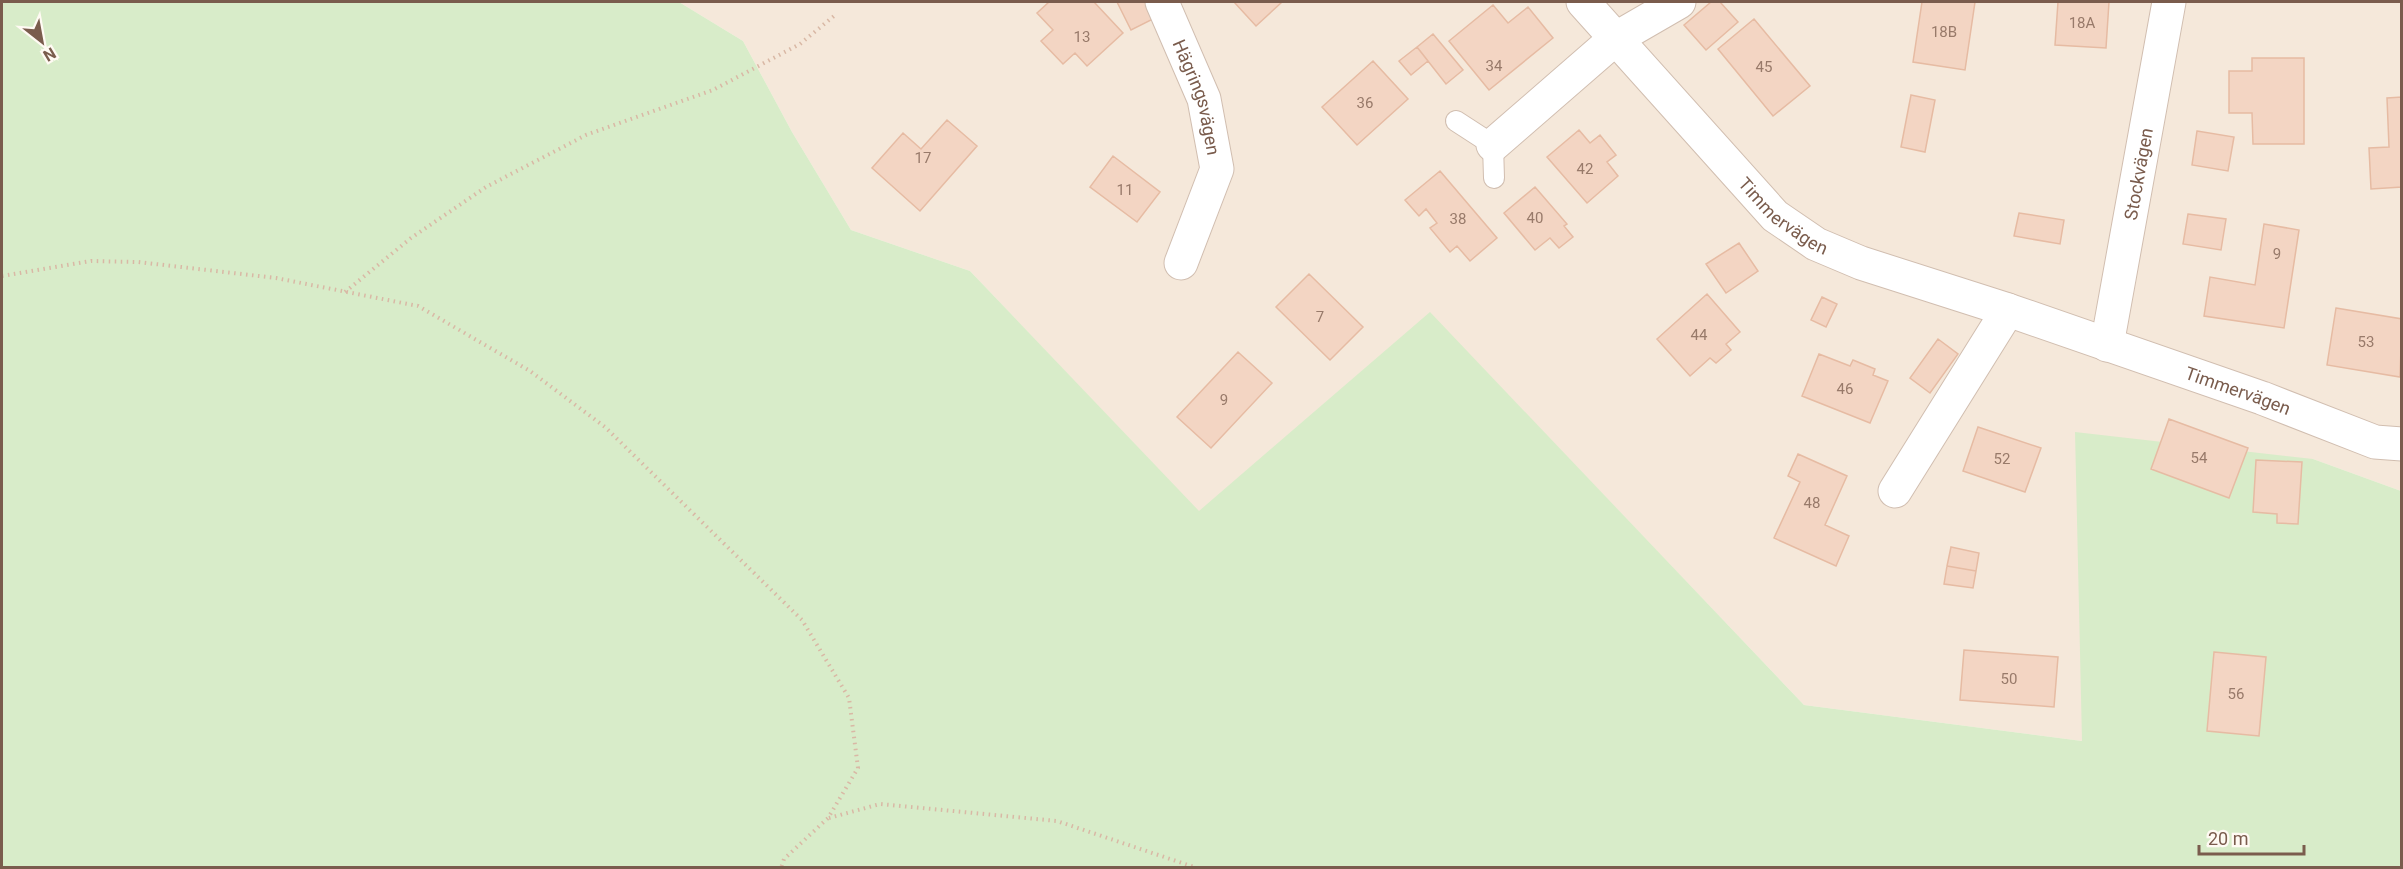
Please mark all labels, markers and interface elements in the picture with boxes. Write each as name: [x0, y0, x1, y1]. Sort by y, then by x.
north arrow: [12, 12, 72, 72]
house number: 18A: [2069, 14, 2096, 32]
house number: 18B: [1931, 23, 1957, 41]
house number: 13: [1074, 28, 1090, 46]
street label: Hägringsvägen: [1169, 36, 1225, 157]
text: N: [40, 43, 59, 65]
house number: 34: [1486, 57, 1503, 75]
house number: 45: [1756, 58, 1772, 76]
house number: 36: [1357, 94, 1373, 112]
street label: Stockvägen: [2119, 126, 2157, 222]
house number: 17: [915, 149, 931, 167]
house number: 42: [1577, 160, 1593, 178]
street label: Timmervägen: [1735, 173, 1831, 258]
house number: 11: [1117, 181, 1133, 199]
house number: 40: [1527, 209, 1543, 227]
house number: 38: [1450, 210, 1466, 228]
house number: 9: [2273, 245, 2281, 263]
house number: 7: [1316, 308, 1324, 326]
house number: 44: [1691, 326, 1708, 344]
house number: 53: [2358, 333, 2374, 351]
street label: Timmervägen: [2183, 362, 2294, 419]
house number: 46: [1837, 380, 1853, 398]
house number: 9: [1220, 391, 1228, 409]
house number: 54: [2191, 449, 2208, 467]
house number: 52: [1994, 450, 2010, 468]
house number: 48: [1804, 494, 1820, 512]
house number: 50: [2001, 670, 2017, 688]
house number: 56: [2228, 685, 2244, 703]
scale bar: [2199, 818, 2304, 856]
text: 20 m: [2208, 828, 2248, 849]

